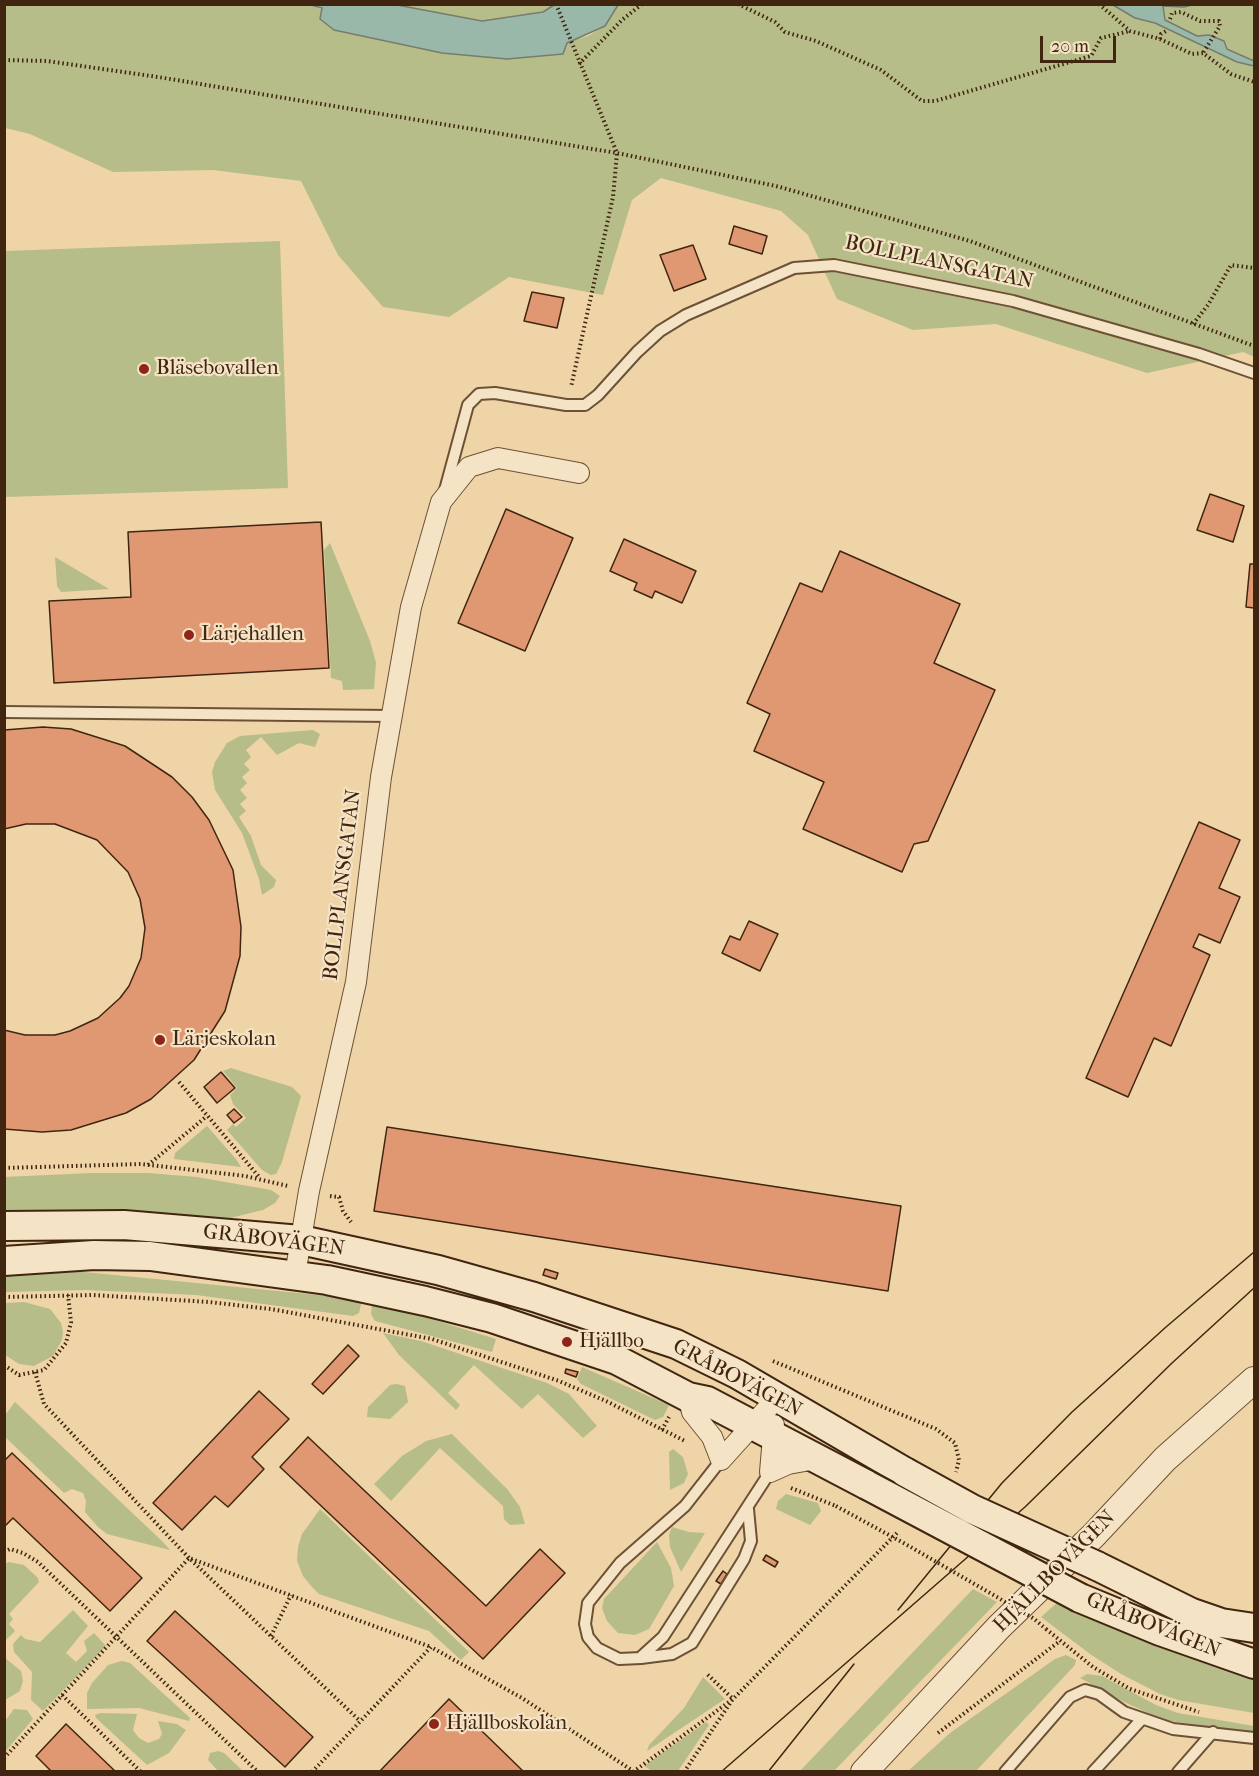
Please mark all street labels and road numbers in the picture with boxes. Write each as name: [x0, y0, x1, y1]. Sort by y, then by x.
street label: BOLLPLANSGATAN: [842, 231, 1036, 295]
street label: BOLLPLANSGATAN: [319, 788, 367, 982]
street label: GRÅBOVÄGEN: [202, 1220, 346, 1262]
street label: GRÅBOVÄGEN: [668, 1334, 806, 1424]
street label: HJÄLLBOVÄGEN: [989, 1506, 1121, 1638]
street label: GRÅBOVÄGEN: [1082, 1588, 1224, 1664]

